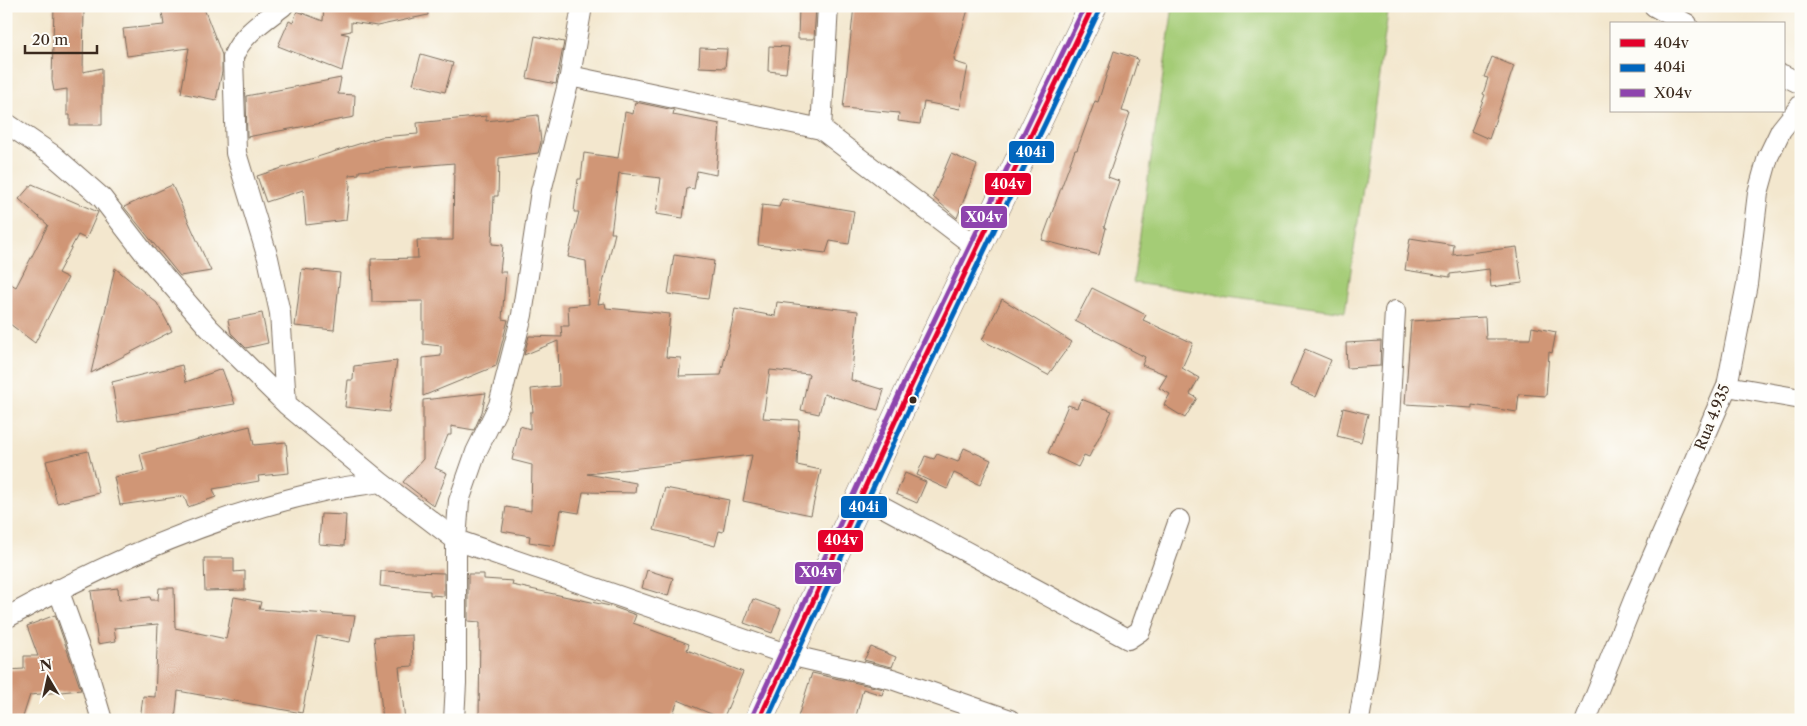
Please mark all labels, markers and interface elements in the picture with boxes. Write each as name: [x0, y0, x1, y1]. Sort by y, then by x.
scale bar: [25, 22, 98, 54]
legend: [1610, 22, 1784, 112]
text: 20 m: [32, 30, 68, 49]
text: 404v: [1654, 33, 1690, 52]
text: 404i: [1654, 57, 1686, 76]
text: X04v: [1653, 83, 1693, 102]
line badge: 404i: [1008, 140, 1055, 164]
text: 404i: [1016, 143, 1046, 161]
line badge: 404v: [984, 172, 1032, 196]
text: 404v: [991, 175, 1025, 193]
line badge: X04v: [960, 205, 1008, 229]
text: X04v: [964, 208, 1003, 226]
street label: Rua 4.935: [1690, 381, 1734, 453]
unlabelled marker: [908, 395, 918, 405]
line badge: 404i: [840, 495, 888, 519]
text: 404i: [849, 498, 879, 516]
line badge: 404v: [817, 529, 864, 553]
text: 404v: [824, 531, 858, 549]
line badge: X04v: [794, 561, 842, 585]
text: X04v: [798, 563, 837, 581]
north arrow: [22, 654, 72, 704]
text: N: [39, 655, 53, 675]

